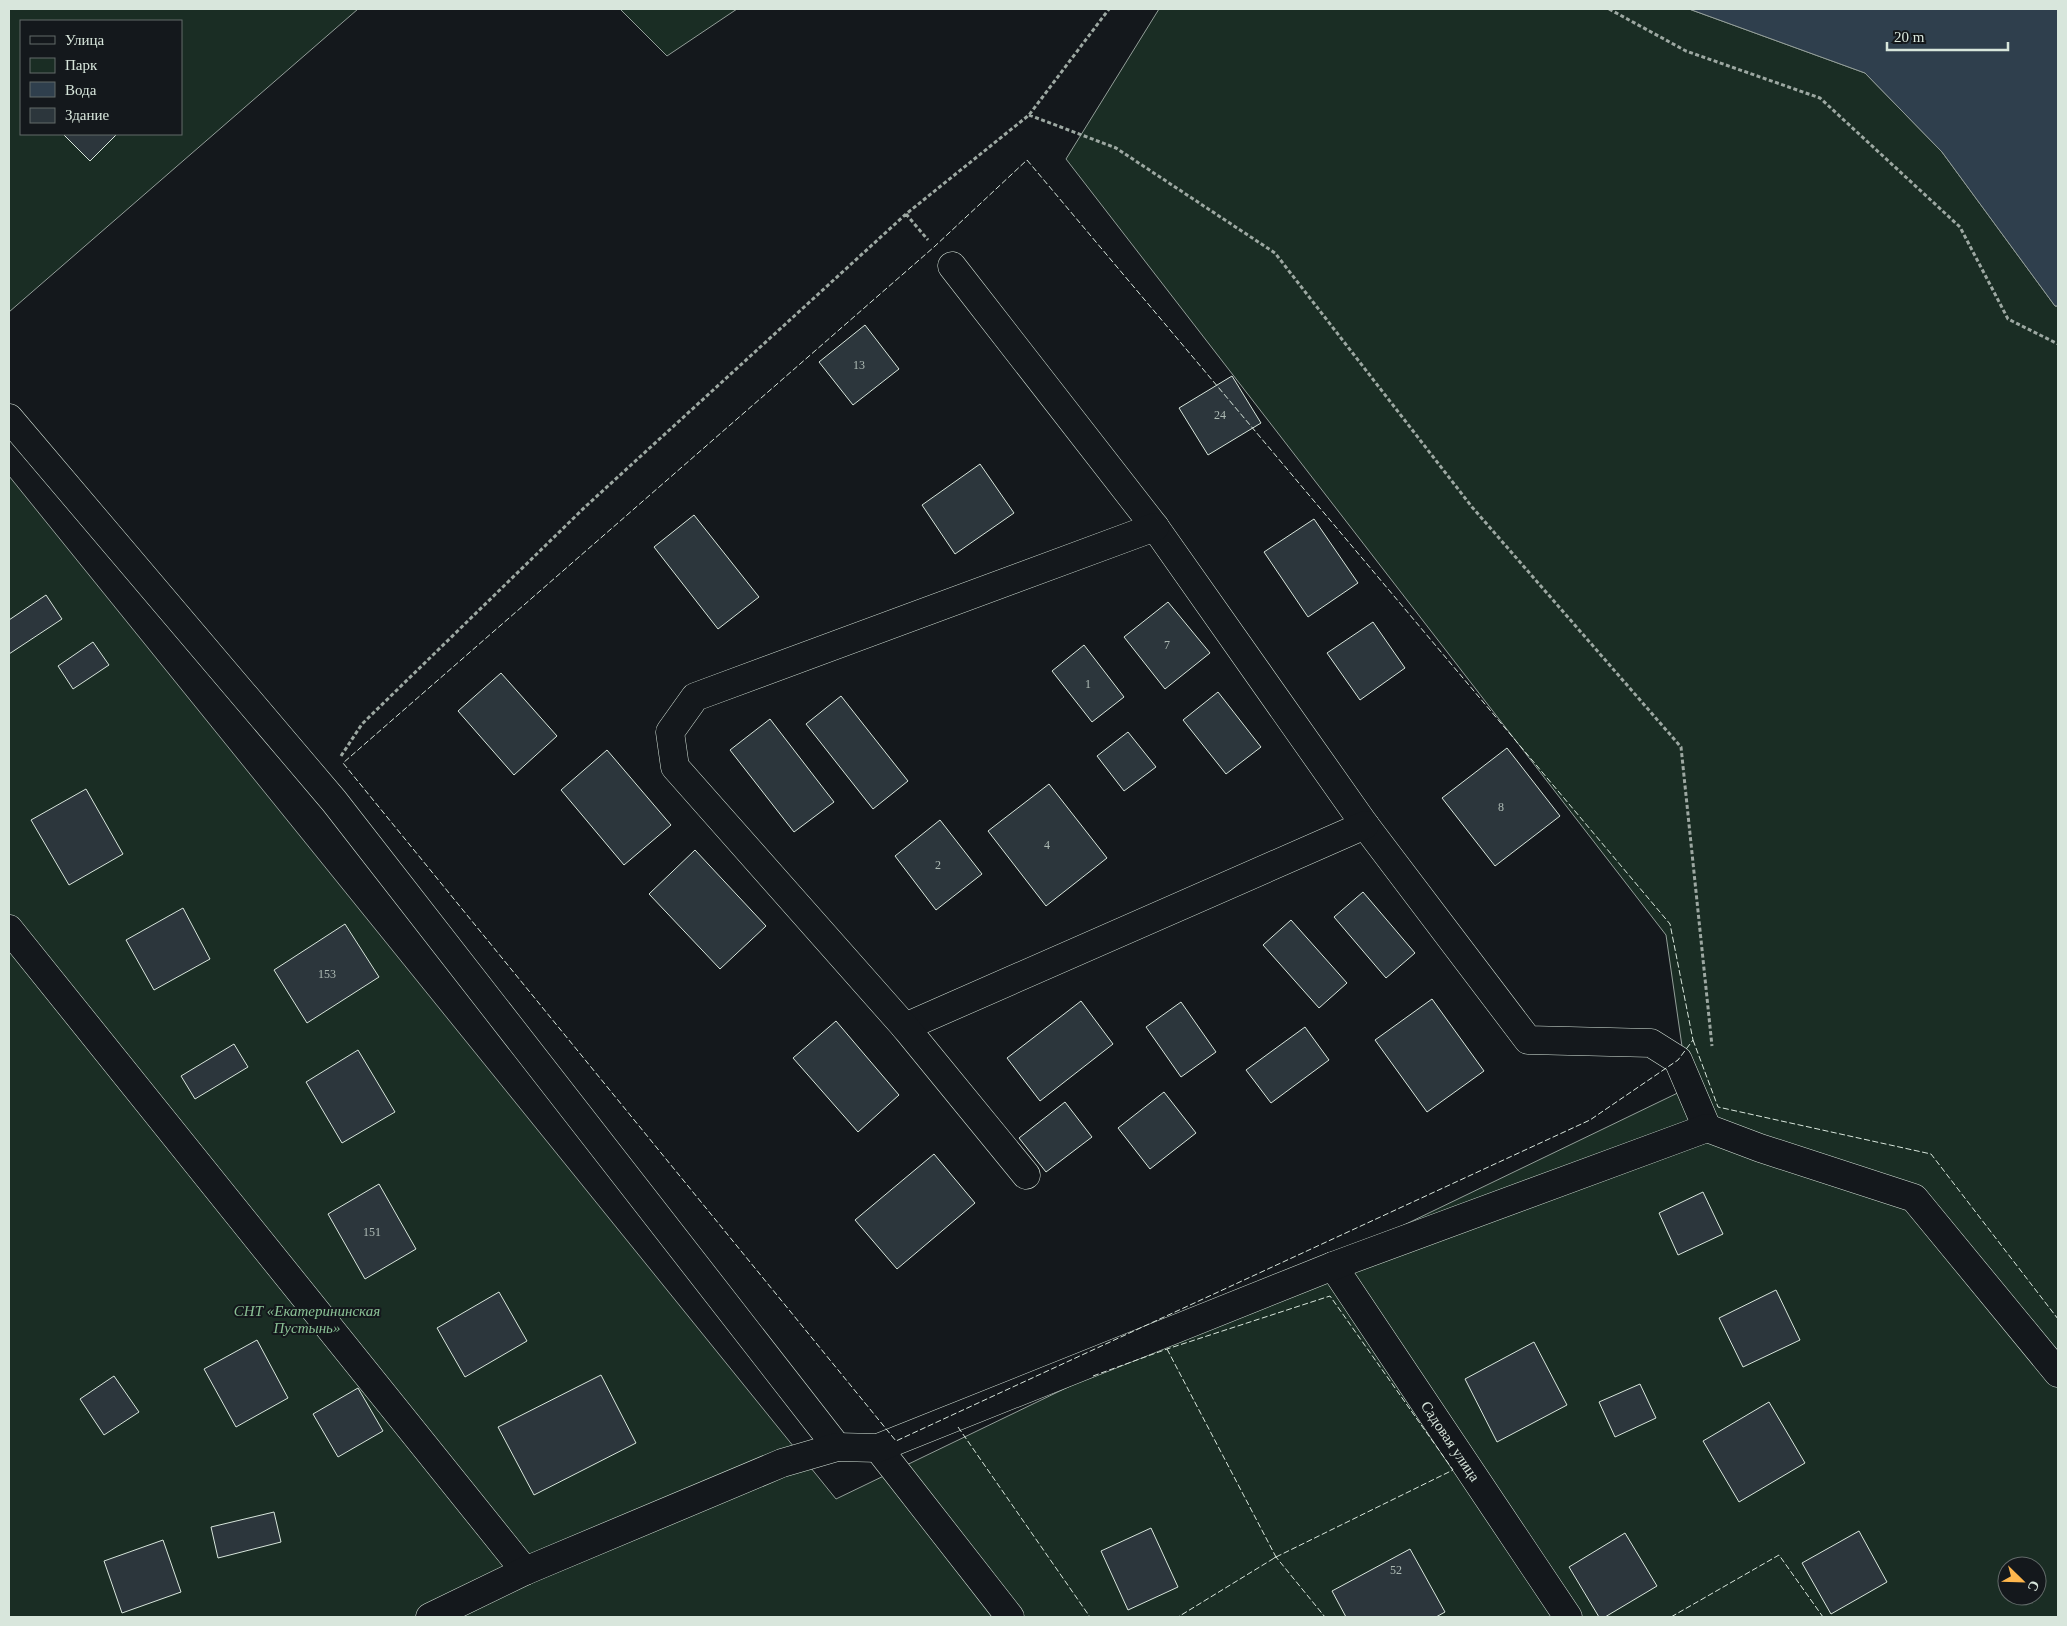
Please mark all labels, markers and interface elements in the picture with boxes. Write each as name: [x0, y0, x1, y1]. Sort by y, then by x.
legend: [20, 20, 182, 135]
scale bar: [1887, 20, 2008, 52]
text: 20 m: [1894, 29, 1925, 45]
text: Улица: [65, 32, 104, 48]
text: Парк: [65, 57, 98, 73]
text: Вода: [65, 82, 97, 98]
text: Здание: [65, 107, 109, 123]
house number: 13: [853, 358, 865, 372]
house number: 24: [1214, 408, 1226, 422]
house number: 7: [1164, 638, 1170, 652]
house number: 1: [1085, 677, 1091, 691]
house number: 8: [1498, 800, 1504, 814]
house number: 4: [1044, 838, 1050, 852]
house number: 2: [935, 858, 941, 872]
house number: 153: [318, 967, 336, 981]
house number: 151: [363, 1225, 381, 1239]
park label: СНТ «Екатерининская Пустынь»: [234, 1303, 380, 1336]
street label: Садовая улица: [1418, 1398, 1483, 1485]
north arrow: [1997, 1556, 2047, 1606]
house number: 52: [1390, 1563, 1402, 1577]
text: С: [2025, 1578, 2042, 1593]

